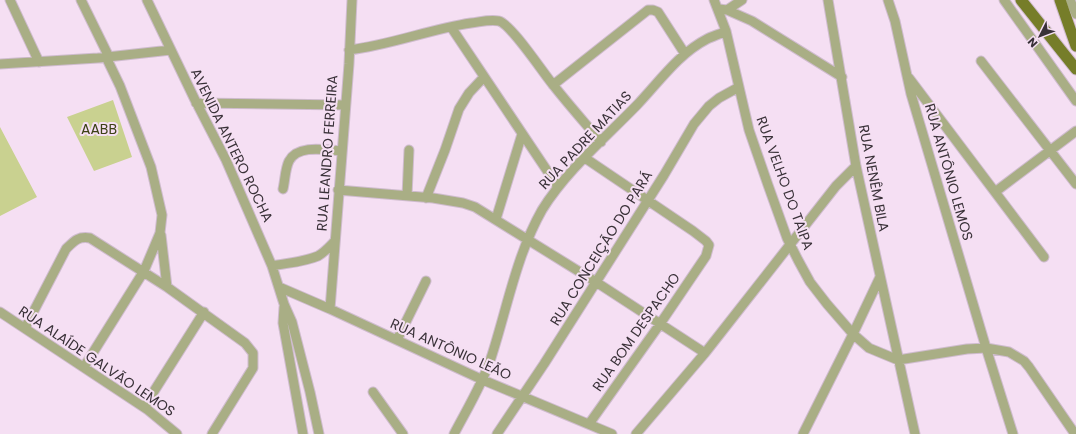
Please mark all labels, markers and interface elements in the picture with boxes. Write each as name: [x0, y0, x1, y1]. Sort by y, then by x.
north arrow: [1020, 16, 1060, 56]
text: N: [1024, 34, 1041, 51]
street label: AVENIDA ANTERO ROCHA: [186, 65, 278, 225]
street label: RUA LEANDRO FERREIRA: [312, 74, 342, 232]
street label: RUA PADRE MATIAS: [534, 86, 636, 194]
street label: RUA ANTÔNIO LEMOS: [920, 101, 978, 243]
street label: RUA VELHO DO TAIPA: [752, 113, 818, 253]
park label: AABB: [81, 119, 117, 139]
street label: RUA NENÊM BILA: [854, 123, 894, 233]
street label: RUA CONCEIÇÃO DO PARÁ: [545, 167, 657, 329]
street label: RUA BOM DESPACHO: [587, 269, 685, 395]
street label: RUA ALAÍDE GALVÃO LEMOS: [15, 301, 179, 421]
street label: RUA ANTÔNIO LEÃO: [387, 313, 515, 385]

